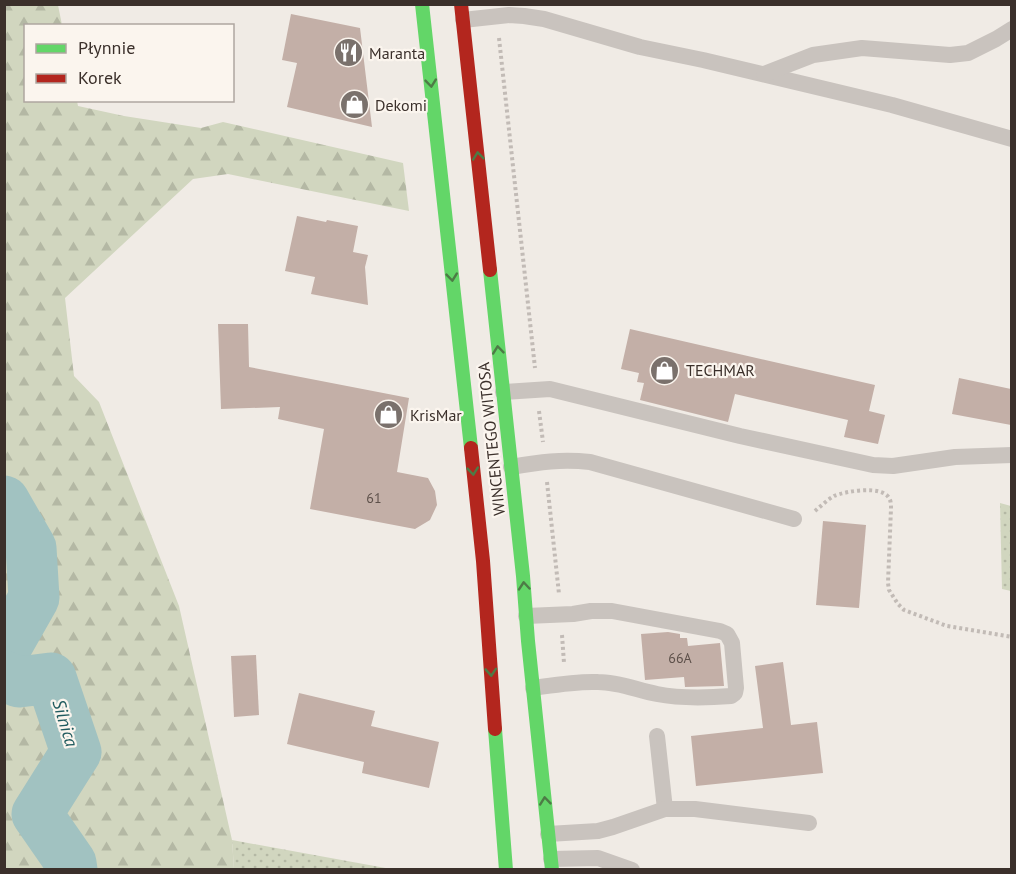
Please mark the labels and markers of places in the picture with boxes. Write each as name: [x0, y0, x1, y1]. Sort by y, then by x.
restaurant icon: Maranta: [332, 37, 364, 69]
place label: Maranta: [369, 43, 425, 63]
shop icon: Dekomi: [338, 89, 370, 121]
place label: Dekomi: [375, 95, 427, 115]
shop icon: TECHMAR: [649, 354, 681, 386]
place label: TECHMAR: [686, 360, 755, 380]
shop icon: KrisMar: [373, 399, 405, 431]
place label: KrisMar: [410, 405, 462, 425]

